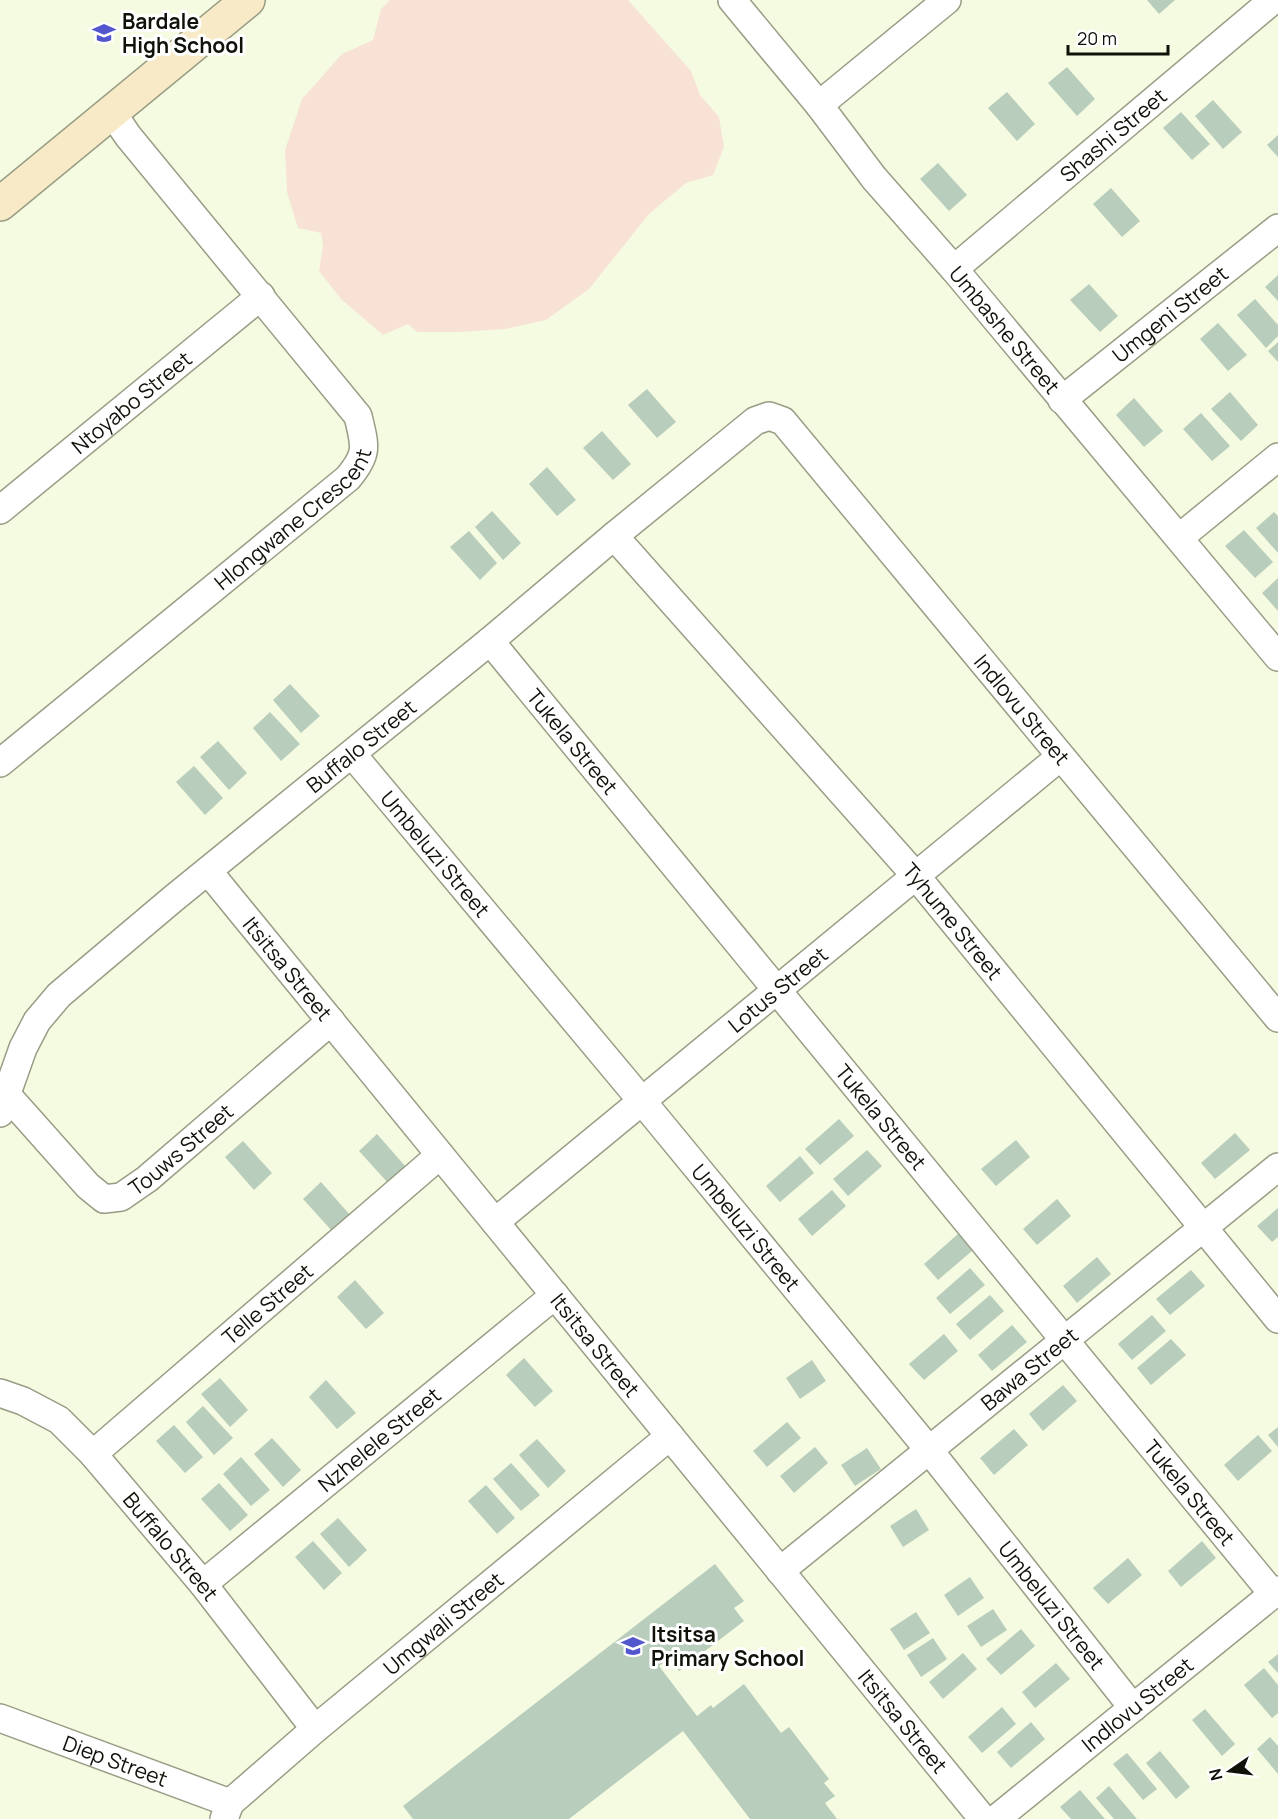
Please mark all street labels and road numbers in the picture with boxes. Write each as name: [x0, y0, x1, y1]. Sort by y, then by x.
street label: Shashi Street: [1054, 82, 1172, 188]
street label: Umgeni Street: [1106, 259, 1234, 369]
street label: Umbashe Street: [943, 260, 1066, 399]
street label: Ntoyabo Street: [66, 345, 197, 460]
street label: Hlongwane Crescent: [208, 446, 377, 596]
street label: Indlovu Street: [968, 648, 1076, 771]
street label: Tukela Street: [521, 683, 624, 800]
street label: Buffalo Street: [300, 693, 422, 799]
street label: Umbeluzi Street: [374, 785, 496, 923]
street label: Tyhume Street: [897, 857, 1009, 985]
street label: Itsitsa Street: [237, 911, 339, 1026]
street label: Lotus Street: [722, 940, 833, 1039]
street label: Tukela Street: [829, 1058, 933, 1176]
street label: Touws Street: [123, 1097, 239, 1202]
street label: Umbeluzi Street: [685, 1158, 807, 1297]
street label: Telle Street: [216, 1257, 318, 1351]
street label: Itsitsa Street: [545, 1287, 646, 1403]
street label: Bawa Street: [975, 1321, 1084, 1417]
street label: Nzhelele Street: [312, 1381, 446, 1498]
street label: Tukela Street: [1138, 1434, 1241, 1551]
street label: Buffalo Street: [117, 1486, 225, 1606]
street label: Umbeluzi Street: [992, 1535, 1111, 1675]
street label: Umgwali Street: [377, 1565, 509, 1681]
street label: Indlovu Street: [1076, 1651, 1199, 1758]
street label: Itsitsa Street: [852, 1663, 954, 1779]
street label: Diep Street: [59, 1729, 172, 1793]

